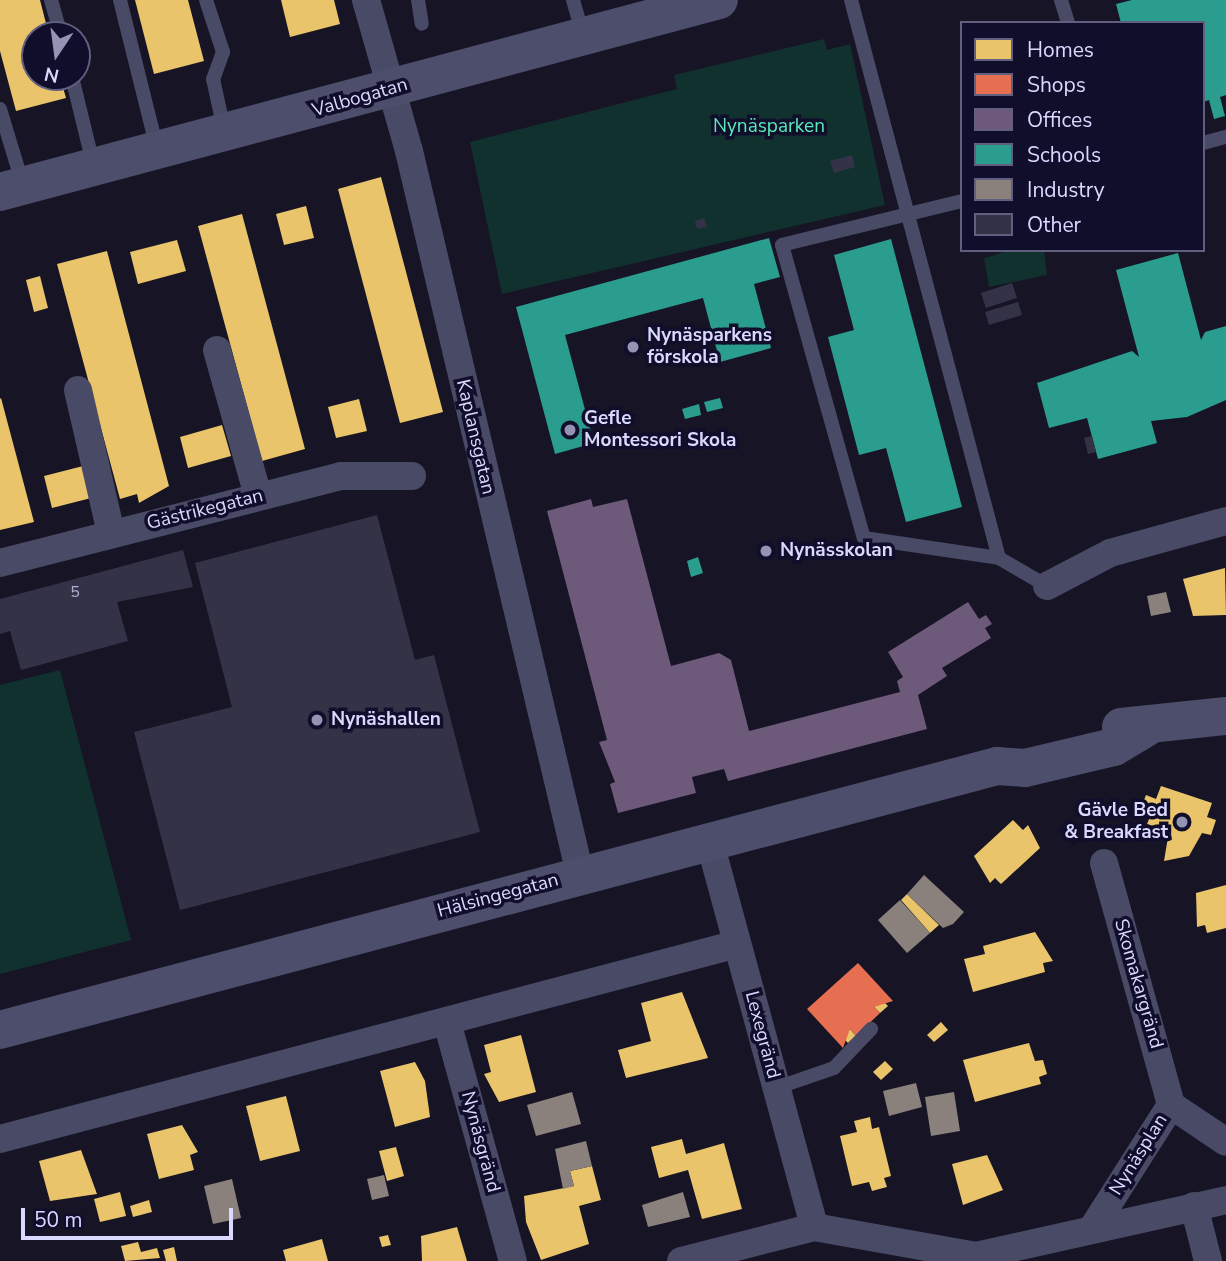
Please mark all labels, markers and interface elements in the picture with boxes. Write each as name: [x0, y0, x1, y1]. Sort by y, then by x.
north arrow: [21, 21, 91, 91]
legend: [960, 21, 1205, 252]
text: Homes: [1027, 36, 1094, 64]
text: N: [42, 60, 62, 89]
text: Shops: [1027, 71, 1086, 99]
street label: Valbogatan: [310, 74, 410, 122]
text: Offices: [1027, 106, 1092, 134]
park label: Nynäsparken: [713, 116, 825, 138]
text: Schools: [1027, 141, 1101, 169]
text: Industry: [1027, 176, 1105, 204]
text: Other: [1027, 211, 1081, 239]
place label: Nynäsparkens förskola: [647, 325, 772, 369]
marker: Nynäsparkens förskola: [625, 339, 641, 355]
street label: Kaplansgatan: [451, 377, 499, 497]
place label: Gefle Montessori Skola: [584, 408, 736, 452]
marker: Gefle Montessori Skola: [562, 422, 578, 438]
street label: Gästrikegatan: [145, 485, 265, 535]
place label: Nynässkolan: [780, 540, 893, 562]
marker: Nynässkolan: [758, 543, 774, 559]
house number: 5: [70, 582, 80, 602]
place label: Nynäshallen: [331, 709, 441, 731]
marker: Nynäshallen: [309, 712, 325, 728]
place label: Gävle Bed & Breakfast: [1064, 800, 1168, 844]
marker: Gävle Bed & Breakfast: [1174, 814, 1190, 830]
street label: Hälsingegatan: [435, 869, 561, 923]
street label: Skomakargränd: [1109, 917, 1167, 1051]
street label: Lexegränd: [739, 989, 785, 1081]
street label: Nynäsgränd: [456, 1089, 504, 1195]
street label: Nynäsplan: [1105, 1110, 1173, 1200]
scale bar: [24, 1194, 236, 1238]
text: 50 m: [34, 1206, 83, 1234]

